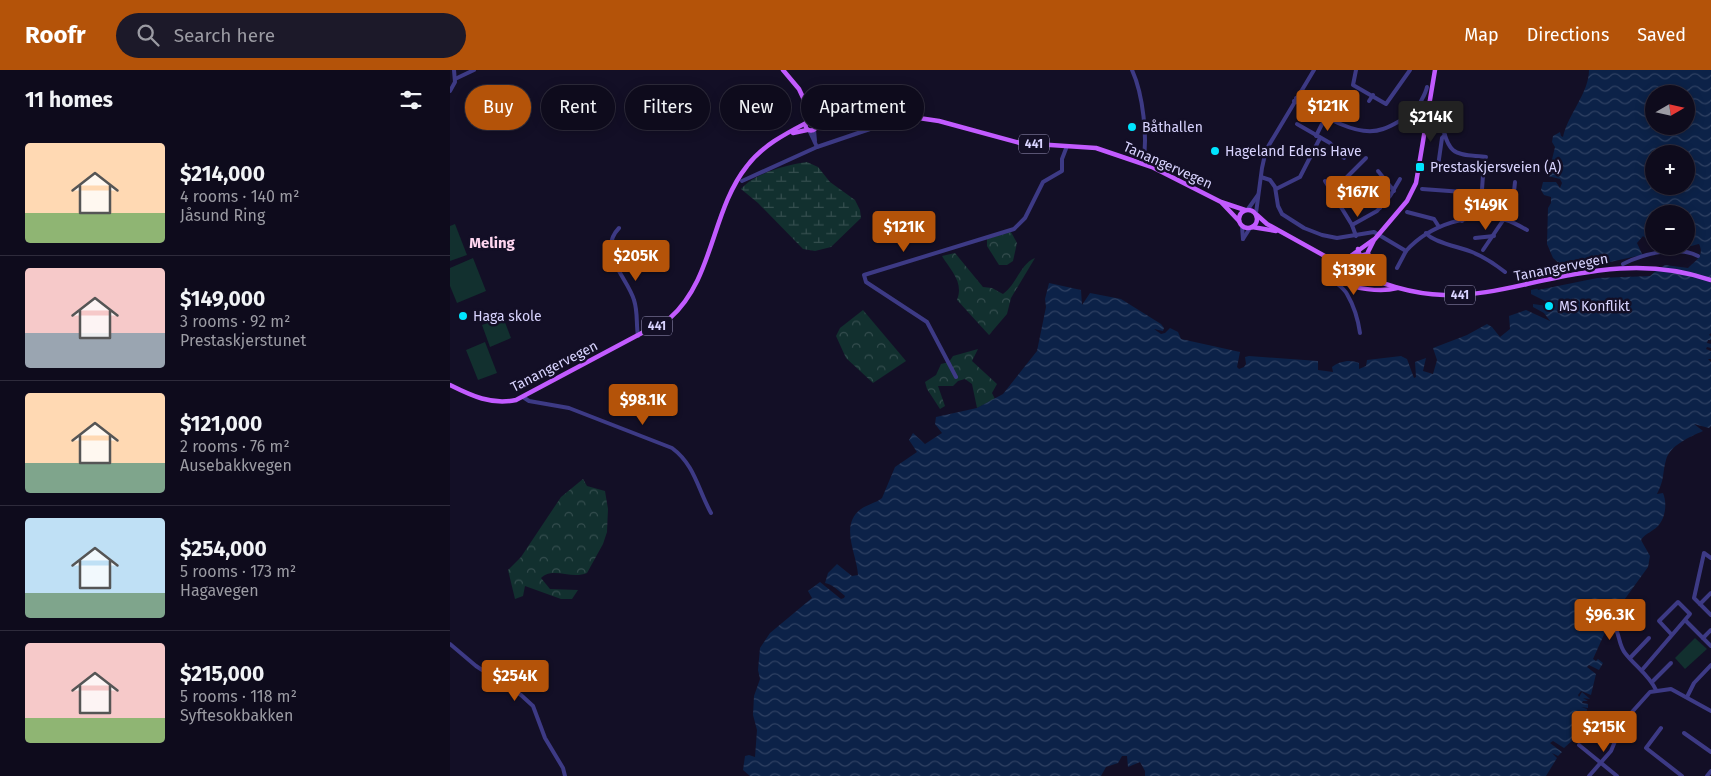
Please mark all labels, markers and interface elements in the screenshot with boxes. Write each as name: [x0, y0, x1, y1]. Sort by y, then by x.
search box: [116, 13, 466, 58]
text: Roofr: [25, 21, 86, 49]
icon: search: [134, 21, 162, 49]
text: Search here: [174, 24, 275, 47]
text: Map: [1464, 24, 1499, 46]
text: Directions: [1527, 24, 1609, 46]
text: Saved: [1637, 24, 1686, 46]
chip: Buy: [465, 85, 531, 130]
chip: Rent: [541, 85, 615, 130]
chip: Filters: [625, 85, 710, 130]
chip: New: [720, 85, 791, 130]
chip: Apartment: [801, 85, 924, 130]
north arrow: [1645, 85, 1695, 135]
map controls: [1645, 85, 1695, 255]
icon: filters: [397, 86, 425, 114]
text: 11 homes: [25, 87, 113, 113]
pin: $121K: [1293, 90, 1363, 132]
text: $121K: [1307, 96, 1349, 115]
pin: $214K: [1396, 100, 1466, 143]
text: $214K: [1409, 107, 1453, 126]
place label: Båthallen: [1142, 119, 1203, 136]
marker: Båthallen: [1126, 121, 1138, 133]
road number: 441: [1019, 134, 1049, 154]
street label: Tanangervegen: [1121, 138, 1215, 193]
place label: Hageland Edens Have: [1225, 143, 1362, 160]
marker: Hageland Edens Have: [1209, 145, 1221, 157]
button: +: [1645, 145, 1695, 195]
place label: Prestaskjersveien (A): [1430, 159, 1561, 176]
text: $214,000: [180, 161, 265, 187]
marker: Prestaskjersveien (A): [1414, 161, 1426, 173]
icon: home: [65, 163, 125, 223]
pin: $167K: [1323, 176, 1393, 218]
text: $167K: [1337, 182, 1379, 201]
text: 4 rooms · 140 m²: [180, 187, 299, 206]
pin: $149K: [1451, 189, 1521, 231]
text: $149K: [1464, 195, 1508, 214]
button: −: [1645, 205, 1695, 255]
text: Jåsund Ring: [180, 206, 265, 225]
pin: $121K: [869, 210, 939, 253]
text: $121K: [883, 217, 925, 236]
district label: Meling: [469, 234, 516, 252]
pin: $205K: [601, 240, 671, 282]
text: $205K: [614, 246, 658, 265]
street label: Tanangervegen: [1513, 250, 1610, 285]
pin: $139K: [1319, 254, 1389, 296]
text: $139K: [1333, 260, 1375, 279]
text: $149,000: [180, 286, 265, 312]
road number: 441: [1445, 286, 1475, 304]
icon: home: [65, 288, 125, 348]
place label: MS Konflikt: [1559, 298, 1631, 315]
marker: MS Konflikt: [1543, 300, 1555, 312]
place label: Haga skole: [473, 308, 542, 325]
marker: Haga skole: [457, 310, 469, 322]
text: 3 rooms · 92 m²: [180, 312, 290, 331]
road number: 441: [642, 317, 672, 336]
text: Prestaskjerstunet: [180, 331, 306, 350]
street label: Tanangervegen: [508, 337, 601, 396]
pin: $98.1K: [602, 384, 684, 426]
text: $98.1K: [620, 390, 666, 409]
text: $121,000: [180, 411, 262, 437]
icon: home: [65, 413, 125, 473]
text: 2 rooms · 76 m²: [180, 437, 290, 456]
text: Ausebakkvegen: [180, 456, 292, 475]
text: $254,000: [180, 536, 267, 562]
icon: home: [65, 538, 125, 598]
text: 5 rooms · 173 m²: [180, 562, 296, 581]
text: Hagavegen: [180, 581, 259, 600]
pin: $96.3K: [1569, 598, 1651, 641]
text: $96.3K: [1585, 605, 1635, 624]
pin: $254K: [480, 660, 550, 702]
text: $215,000: [180, 661, 264, 687]
icon: home: [65, 663, 125, 723]
text: $254K: [493, 666, 537, 685]
text: 5 rooms · 118 m²: [180, 687, 297, 706]
text: Syftesokbakken: [180, 706, 293, 725]
pin: $215K: [1569, 710, 1639, 753]
text: $215K: [1583, 717, 1625, 736]

